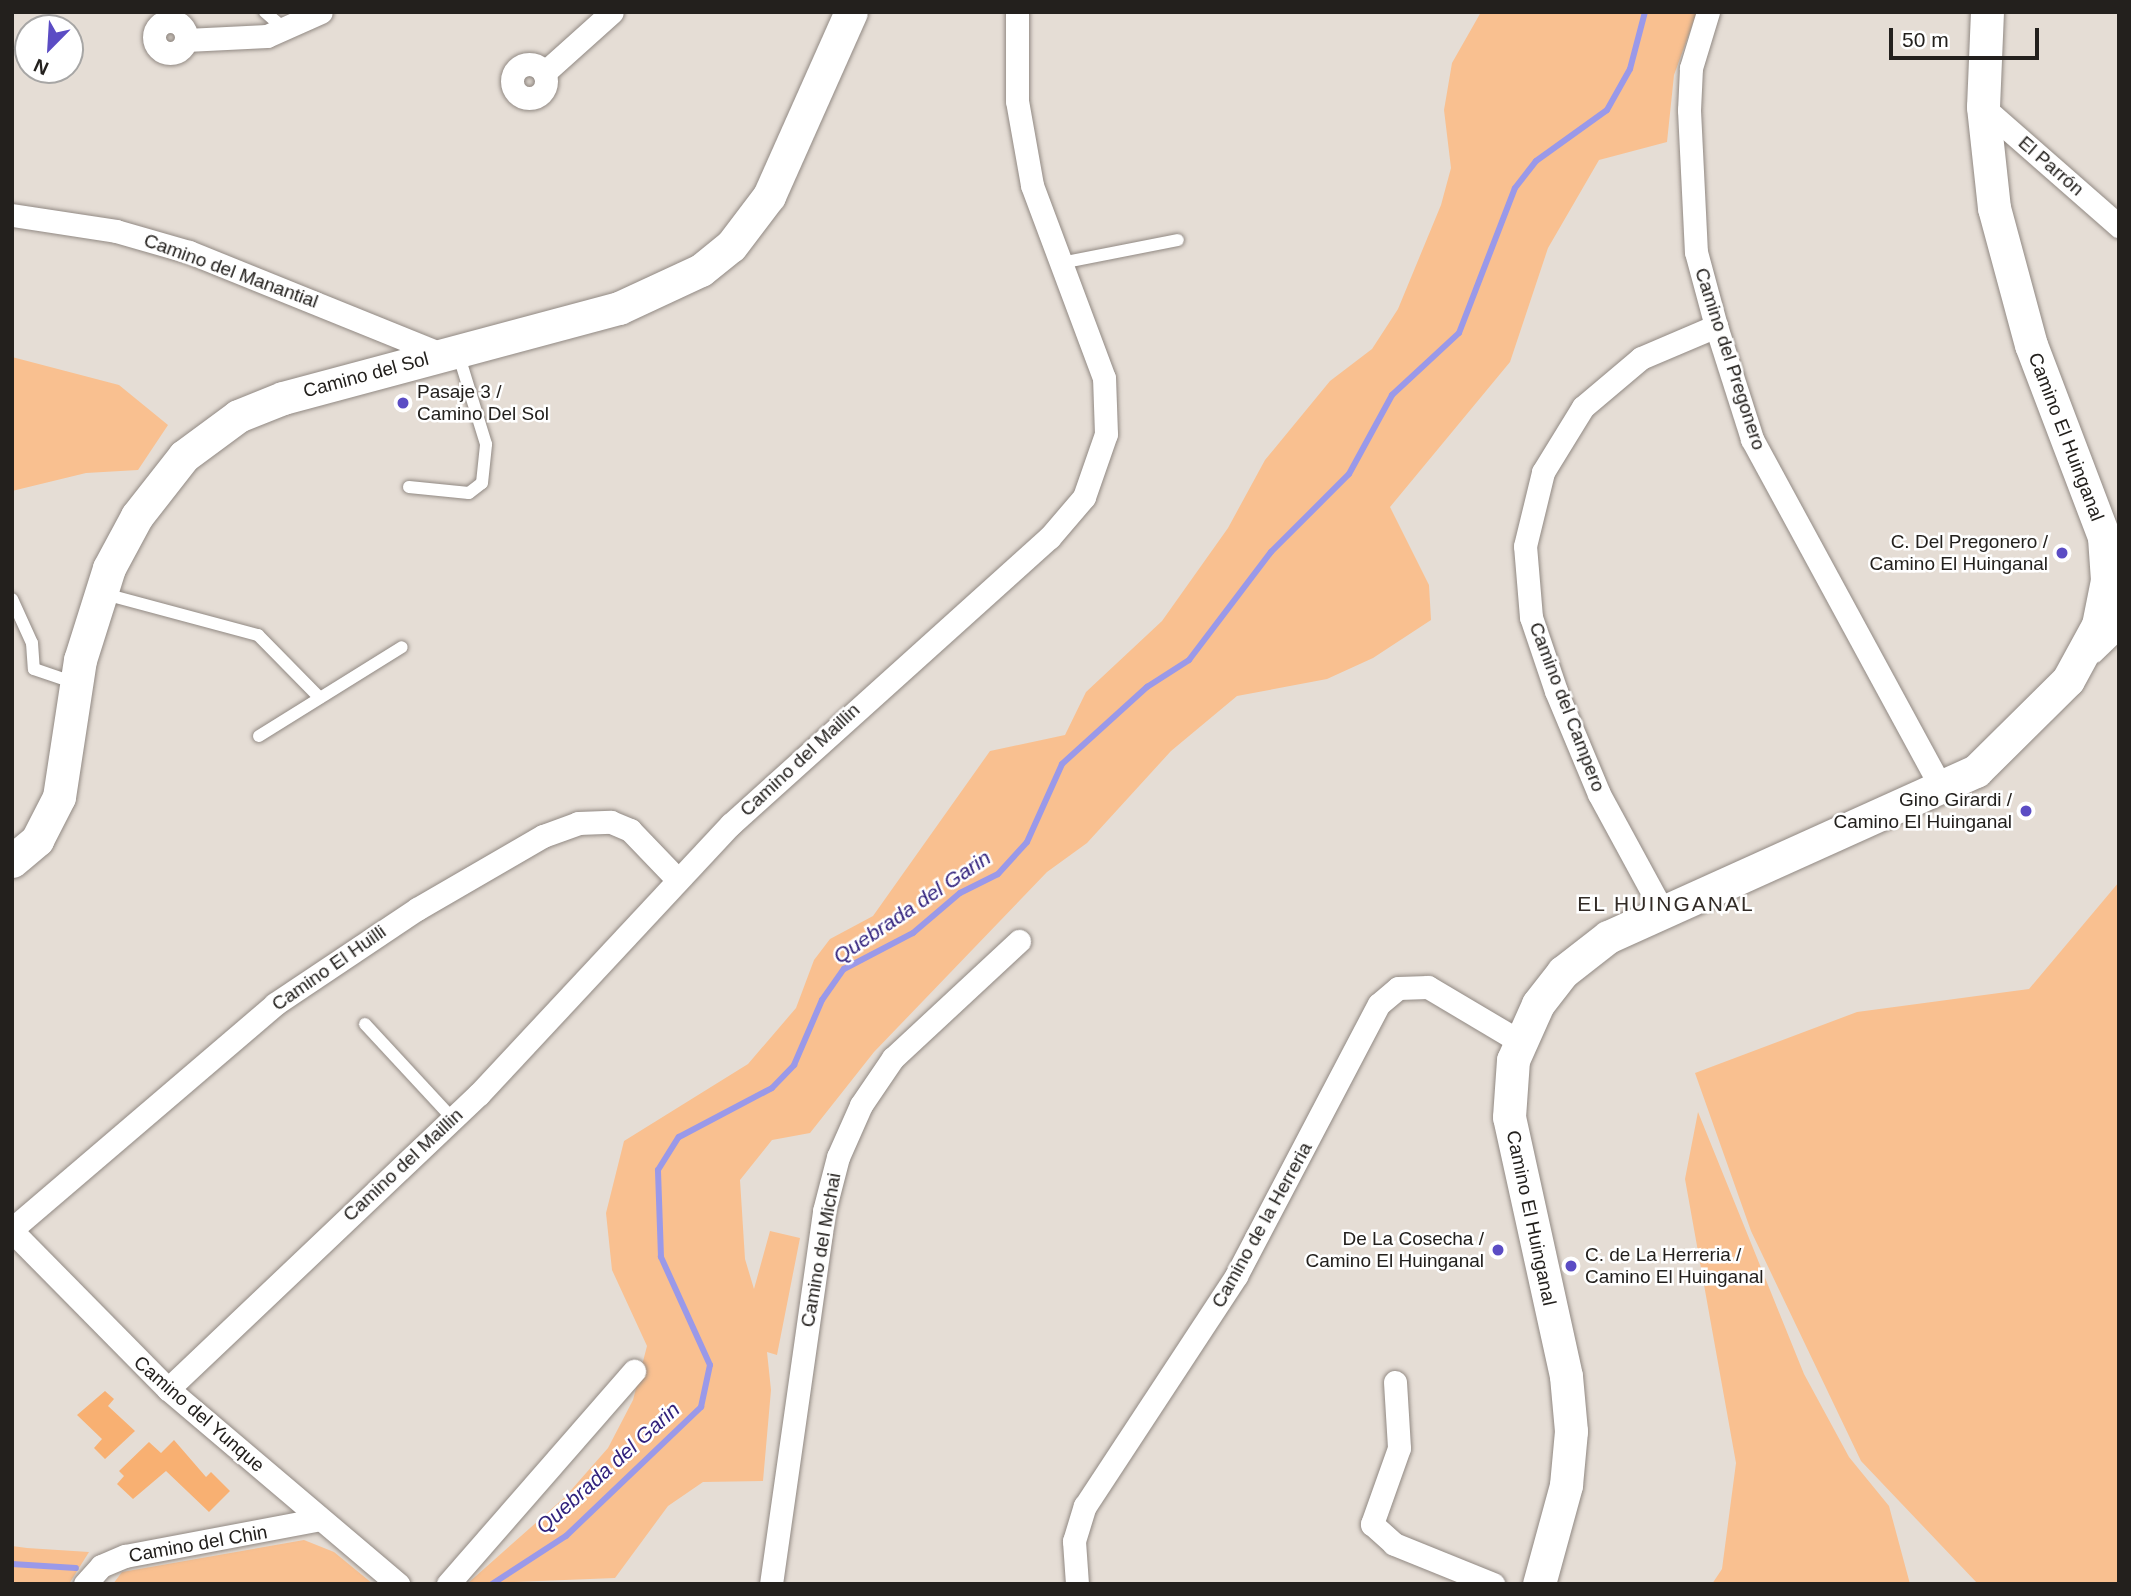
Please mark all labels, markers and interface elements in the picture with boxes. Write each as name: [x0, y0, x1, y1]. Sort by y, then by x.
north arrow: [14, 14, 84, 84]
scale bar: [1893, 14, 2044, 58]
text: 50 m: [1902, 28, 1949, 51]
text: N: [31, 54, 52, 79]
street label: El Parrón: [2014, 131, 2088, 201]
street label: Camino del Manantial: [141, 229, 321, 313]
street label: Camino del Pregonero: [1690, 265, 1770, 453]
street label: Camino del Sol: [301, 347, 431, 403]
street label: Camino El Huinganal: [2023, 350, 2109, 524]
place label: Pasaje 3 / Camino Del Sol: [417, 381, 549, 425]
marker: Pasaje 3 / Camino Del Sol: [395, 395, 411, 411]
place label: C. Del Pregonero / Camino El Huinganal: [1870, 531, 2048, 575]
marker: C. Del Pregonero / Camino El Huinganal: [2054, 545, 2070, 561]
street label: Camino del Campero: [1524, 619, 1610, 795]
street label: Camino del Maillin: [735, 699, 865, 821]
place label: Gino Girardi / Camino El Huinganal: [1834, 789, 2012, 833]
marker: Gino Girardi / Camino El Huinganal: [2018, 803, 2034, 819]
water label: Quebrada del Garin: [828, 845, 996, 969]
district label: EL HUINGANAL: [1578, 891, 1754, 917]
street label: Camino El Huilli: [268, 920, 390, 1016]
street label: Camino del Maillin: [338, 1104, 468, 1226]
street label: Camino El Huinganal: [1501, 1128, 1561, 1308]
street label: Camino de la Herreria: [1207, 1138, 1317, 1312]
street label: Camino del Michai: [796, 1171, 846, 1329]
place label: De La Cosecha / Camino El Huinganal: [1306, 1228, 1484, 1272]
marker: De La Cosecha / Camino El Huinganal: [1490, 1242, 1506, 1258]
place label: C. de La Herreria / Camino El Huinganal: [1585, 1244, 1763, 1288]
marker: C. de La Herreria / Camino El Huinganal: [1563, 1258, 1579, 1274]
street label: Camino del Yunque: [129, 1351, 269, 1477]
water label: Quebrada del Garin: [531, 1397, 685, 1539]
street label: Camino del Chin: [127, 1521, 269, 1567]

